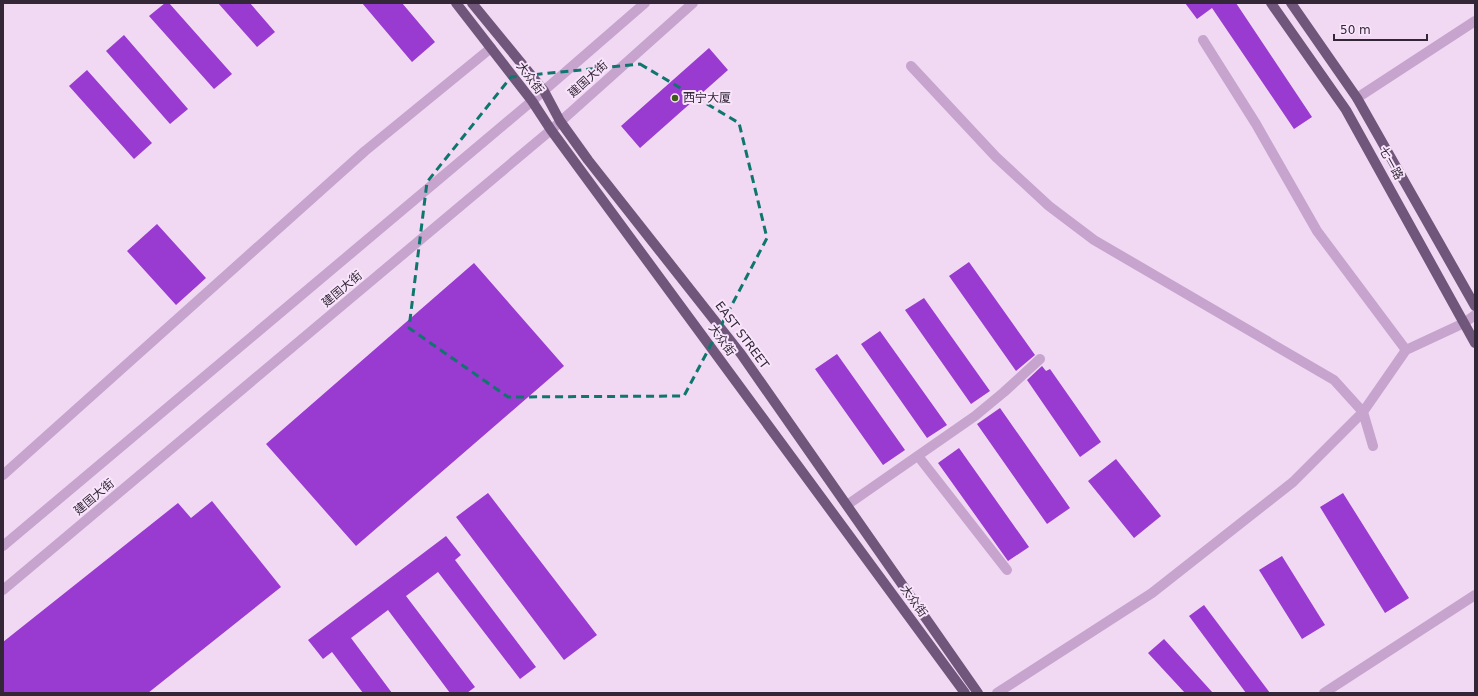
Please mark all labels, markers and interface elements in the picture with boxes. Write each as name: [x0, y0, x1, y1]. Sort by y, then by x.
scale bar: [1334, 16, 1427, 42]
text: 50 m: [1340, 23, 1371, 37]
street label: 建国大街: [565, 58, 611, 100]
street label: 大众街: [514, 59, 546, 97]
place label: 西宁大厦: [683, 91, 731, 105]
marker: 西宁大厦: [670, 93, 680, 103]
street label: 七一路: [1376, 144, 1406, 182]
street label: 建国大街: [319, 268, 365, 310]
street label: EAST STREET: [712, 299, 772, 372]
street label: 大众街: [706, 321, 738, 359]
street label: 建国大街: [71, 476, 117, 518]
street label: 大众街: [898, 582, 930, 620]

